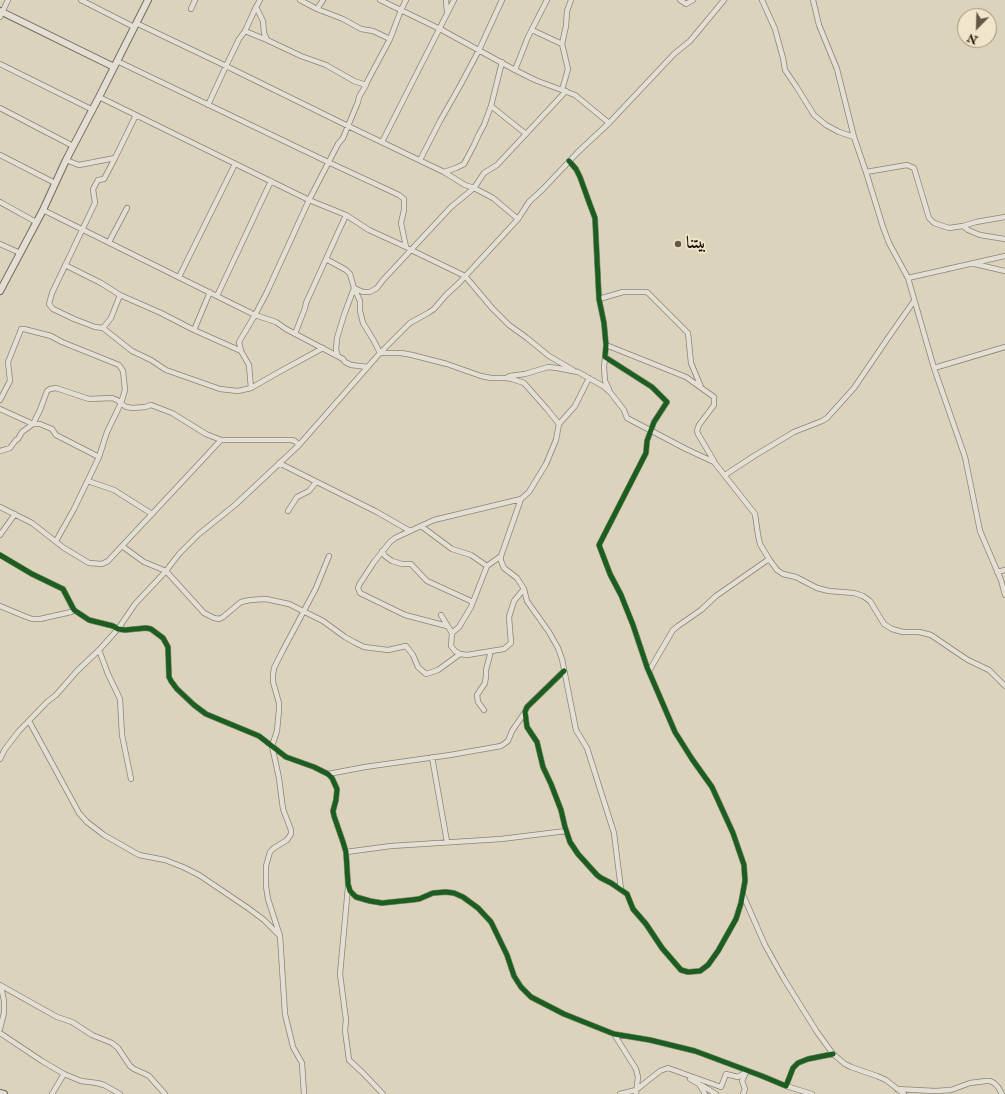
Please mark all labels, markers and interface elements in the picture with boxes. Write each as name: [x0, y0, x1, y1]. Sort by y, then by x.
north arrow: [957, 8, 997, 48]
text: N: [965, 31, 980, 46]
place label: بيتنا: [686, 234, 706, 254]
marker: بيتنا: [673, 239, 683, 249]

